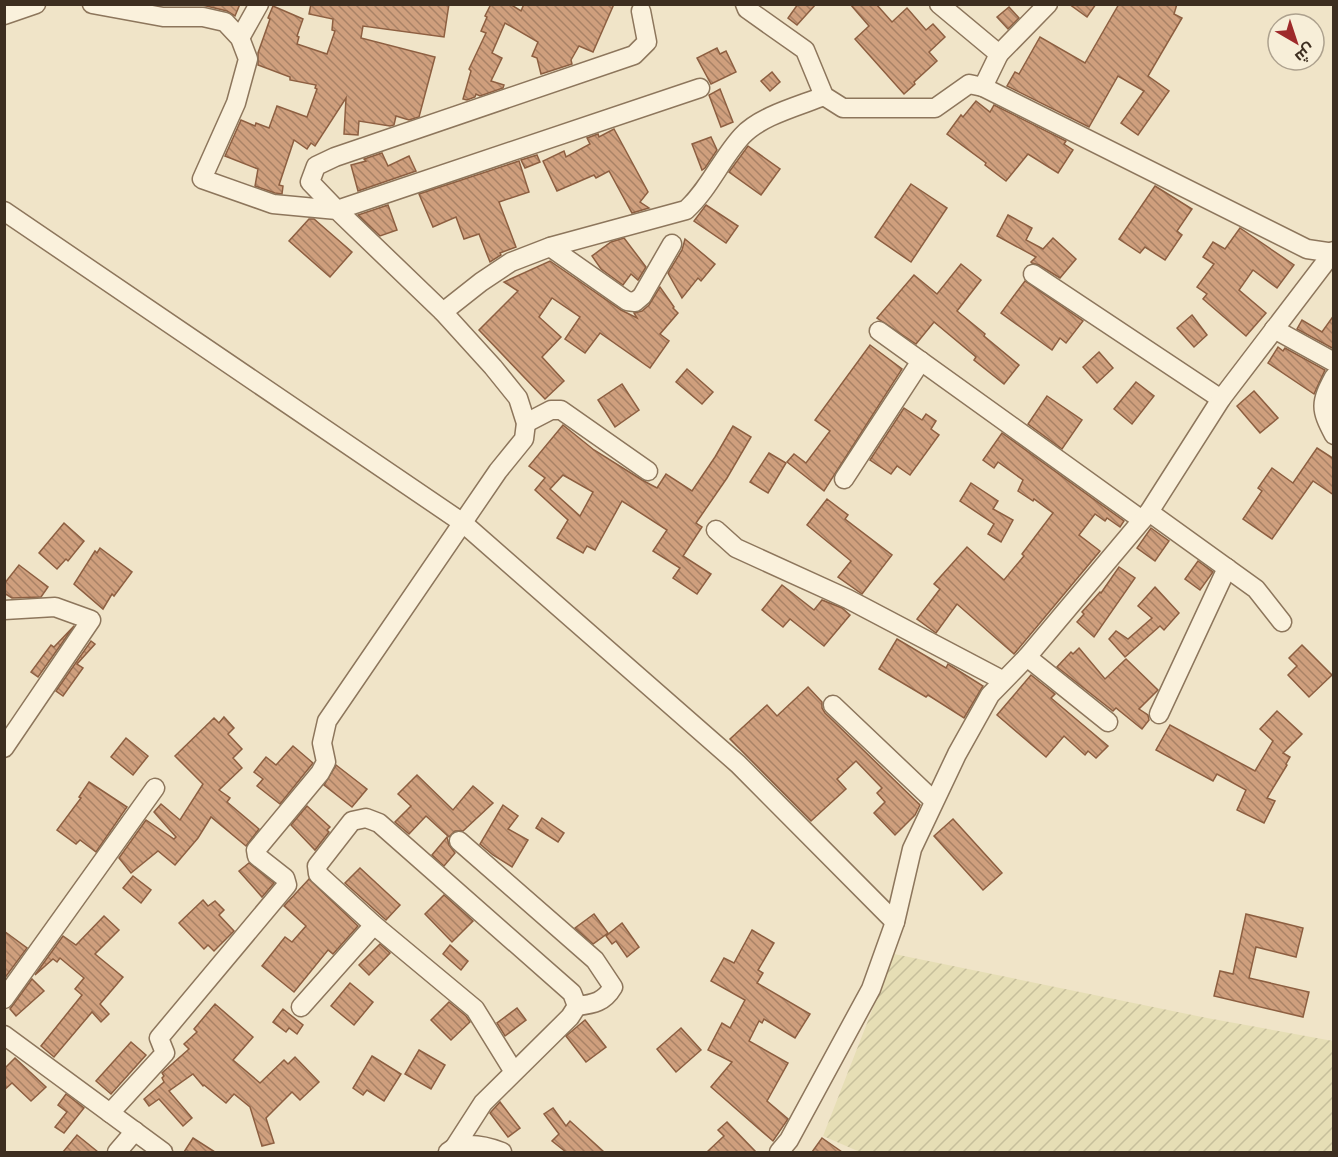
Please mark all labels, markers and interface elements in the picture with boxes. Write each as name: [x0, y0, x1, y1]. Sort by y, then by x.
north arrow: [1266, 12, 1326, 72]
text: ش: [1291, 39, 1320, 69]

